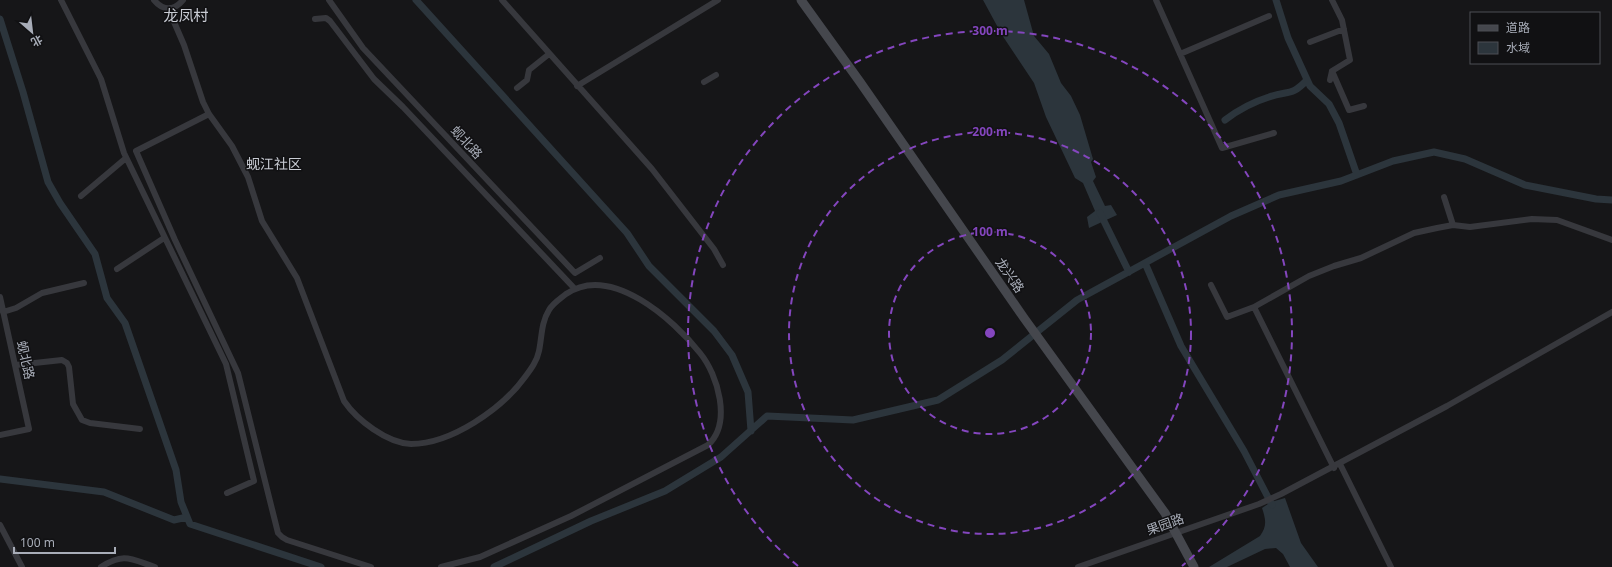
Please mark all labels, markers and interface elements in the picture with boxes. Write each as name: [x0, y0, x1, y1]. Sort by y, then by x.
district label: 龙凤村: [163, 5, 209, 25]
north arrow: [12, 12, 52, 52]
legend: [1470, 12, 1600, 64]
text: 道路: [1506, 19, 1530, 36]
text: 300 m: [972, 22, 1008, 39]
text: 北: [29, 32, 45, 50]
text: 水域: [1506, 39, 1530, 56]
street label: 蚬北路: [447, 122, 487, 162]
text: 200 m: [972, 123, 1008, 140]
district label: 蚬江社区: [246, 154, 302, 173]
text: 100 m: [972, 223, 1008, 240]
street label: 龙兴路: [991, 254, 1029, 296]
centre of rings: [983, 326, 997, 340]
street label: 蚬北路: [13, 339, 39, 381]
street label: 果园路: [1144, 509, 1186, 539]
scale bar: [14, 529, 115, 555]
text: 100 m: [20, 534, 55, 551]

